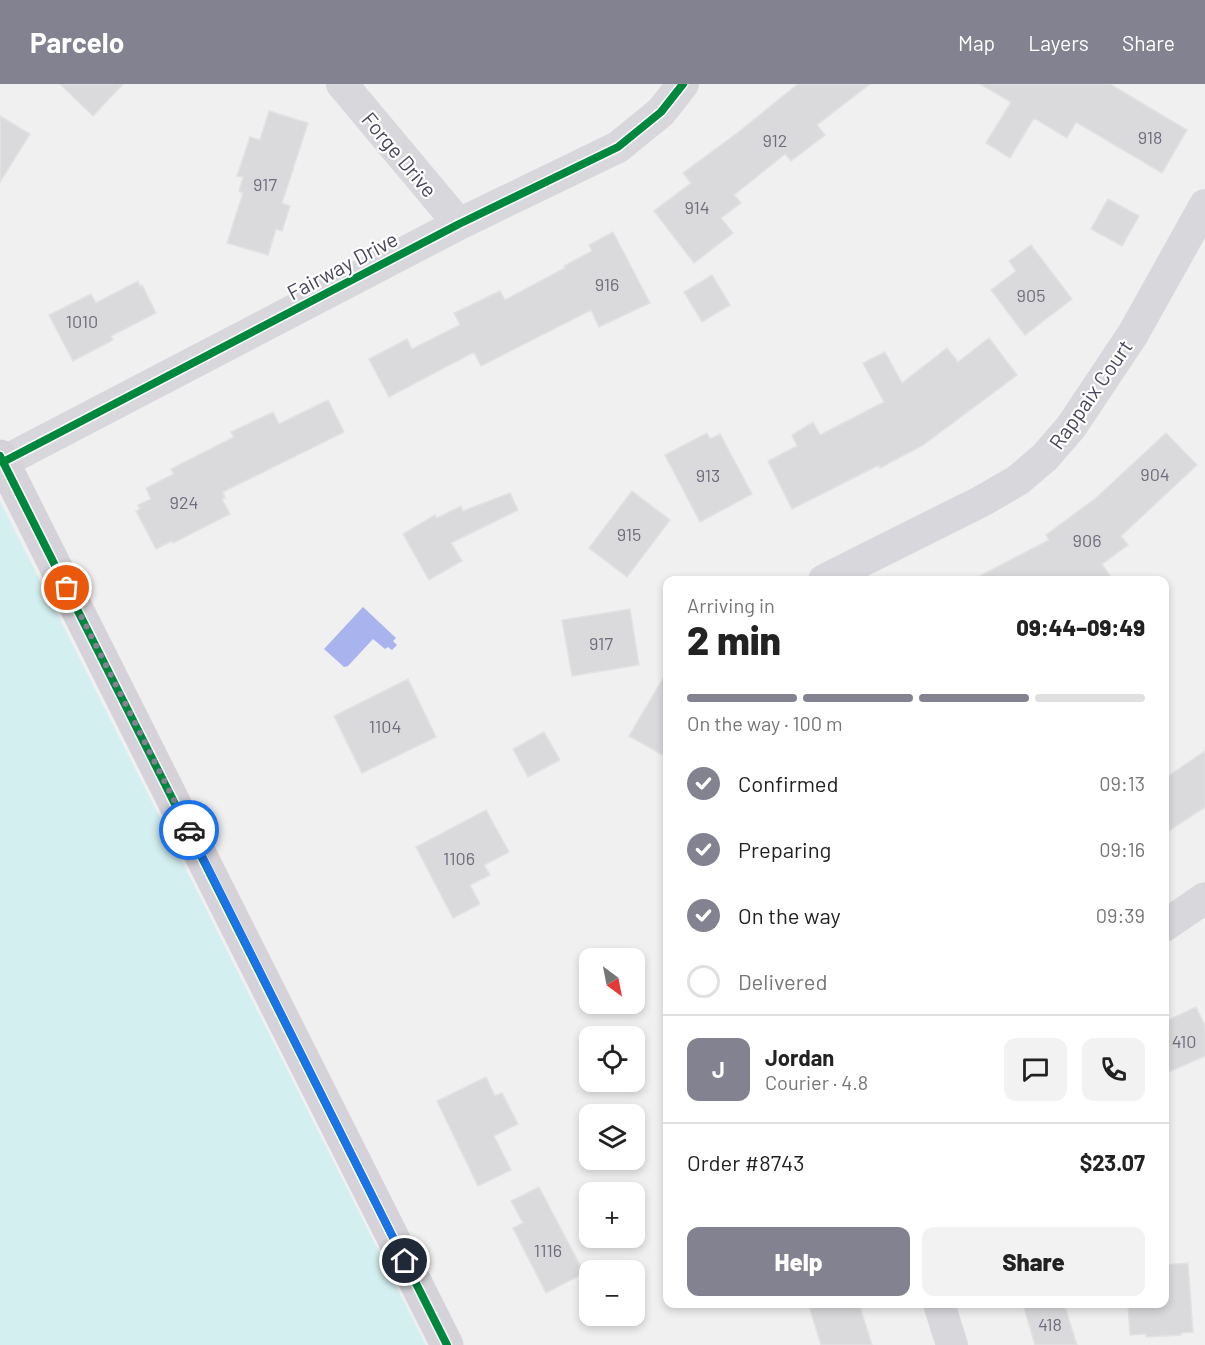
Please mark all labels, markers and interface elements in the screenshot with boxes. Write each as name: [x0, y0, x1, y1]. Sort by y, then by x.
text: Parcelo: [30, 25, 124, 59]
text: Map: [958, 30, 995, 55]
text: Layers: [1028, 30, 1089, 55]
text: Share: [1122, 30, 1175, 55]
street label: Forge Drive: [357, 106, 443, 202]
house number: 918: [1138, 126, 1162, 148]
house number: 912: [763, 129, 787, 151]
house number: 917: [253, 173, 277, 195]
house number: 914: [684, 196, 710, 218]
street label: Fairway Drive: [282, 225, 402, 305]
house number: 916: [595, 273, 619, 295]
house number: 905: [1017, 284, 1045, 306]
house number: 1010: [66, 310, 98, 332]
street label: Rappaix Court: [1043, 334, 1137, 454]
house number: 904: [1140, 463, 1170, 485]
house number: 913: [696, 464, 720, 486]
house number: 924: [170, 491, 198, 513]
house number: 915: [617, 523, 641, 545]
house number: 906: [1073, 529, 1101, 551]
pin: [41, 562, 92, 613]
icon: bag: [50, 571, 83, 604]
text: Arriving in: [687, 593, 775, 617]
text: 09:44–09:49: [1016, 614, 1145, 640]
text: 2 min: [687, 616, 781, 663]
house number: 917: [589, 632, 613, 654]
text: On the way · 100 m: [687, 711, 843, 735]
house number: 1104: [369, 715, 401, 737]
icon: check: [687, 767, 720, 800]
text: Confirmed: [738, 770, 838, 796]
text: 09:13: [1099, 771, 1145, 795]
courier: [159, 800, 219, 860]
icon: car: [173, 814, 206, 847]
icon: check: [687, 833, 720, 866]
text: Preparing: [738, 836, 831, 862]
text: 09:16: [1099, 837, 1145, 861]
house number: 1106: [443, 847, 475, 869]
icon: check: [687, 899, 720, 932]
text: On the way: [738, 902, 841, 928]
text: 09:39: [1096, 903, 1145, 927]
north arrow: [579, 948, 645, 1014]
map controls: [579, 948, 645, 1326]
text: Delivered: [738, 968, 827, 994]
button: locate: [579, 1026, 645, 1092]
house number: 410: [1172, 1030, 1196, 1052]
button: chat: [1004, 1038, 1067, 1101]
button: phone: [1082, 1038, 1145, 1101]
text: Jordan: [765, 1044, 834, 1070]
text: J: [712, 1056, 725, 1082]
text: Courier · 4.8: [765, 1070, 868, 1094]
button: layers: [579, 1104, 645, 1170]
text: Order #8743: [687, 1149, 805, 1175]
text: $23.07: [1080, 1149, 1145, 1175]
button: +: [579, 1182, 645, 1248]
button: Help: [687, 1227, 910, 1296]
button: Share: [922, 1227, 1145, 1296]
pin: [379, 1235, 430, 1286]
house number: 1116: [534, 1239, 562, 1261]
icon: home: [388, 1244, 421, 1277]
button: −: [579, 1260, 645, 1326]
house number: 418: [1038, 1313, 1062, 1335]

